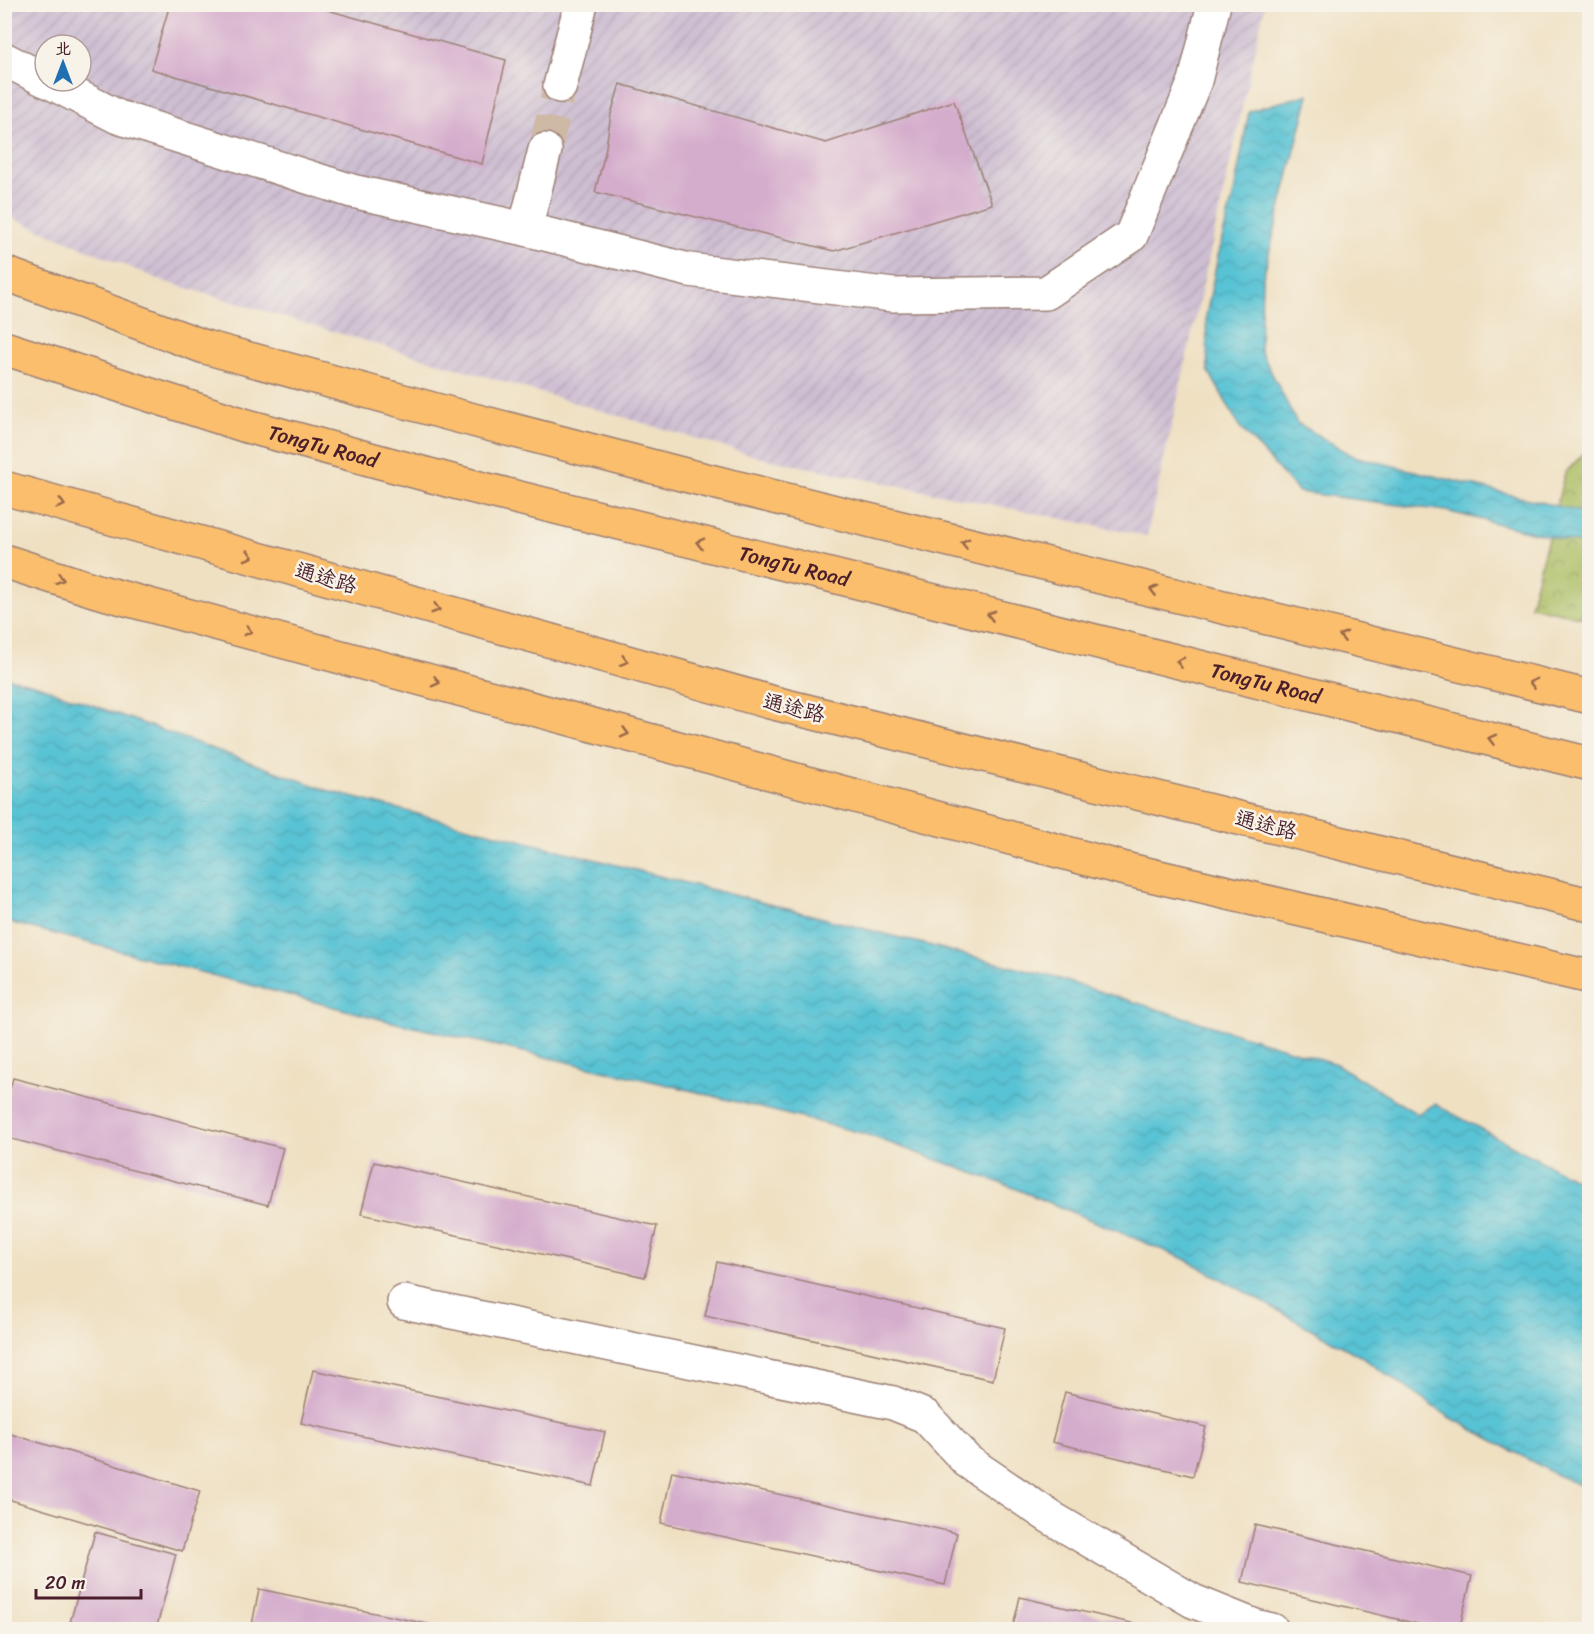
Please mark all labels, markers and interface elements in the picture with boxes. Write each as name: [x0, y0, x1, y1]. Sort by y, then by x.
north arrow: [33, 33, 93, 93]
text: 北: [55, 34, 71, 63]
street label: TongTu Road: [264, 413, 384, 480]
one-way arrow: [55, 497, 66, 509]
street label: TongTu Road: [735, 534, 855, 599]
one-way arrow: [695, 538, 705, 551]
one-way arrow: [960, 538, 970, 551]
one-way arrow: [244, 549, 254, 562]
street label: 通途路: [290, 551, 362, 605]
one-way arrow: [54, 572, 65, 584]
one-way arrow: [1149, 584, 1159, 597]
one-way arrow: [431, 602, 441, 614]
one-way arrow: [986, 610, 996, 623]
one-way arrow: [243, 624, 253, 637]
one-way arrow: [1338, 631, 1348, 644]
street label: TongTu Road: [1206, 651, 1327, 716]
one-way arrow: [619, 654, 629, 667]
one-way arrow: [1176, 657, 1186, 670]
one-way arrow: [431, 675, 441, 688]
one-way arrow: [1528, 677, 1538, 690]
street label: 通途路: [759, 682, 829, 734]
one-way arrow: [619, 726, 629, 739]
one-way arrow: [1487, 734, 1497, 747]
street label: 通途路: [1231, 799, 1301, 851]
scale bar: [36, 1562, 141, 1600]
text: 20 m: [45, 1567, 85, 1599]

